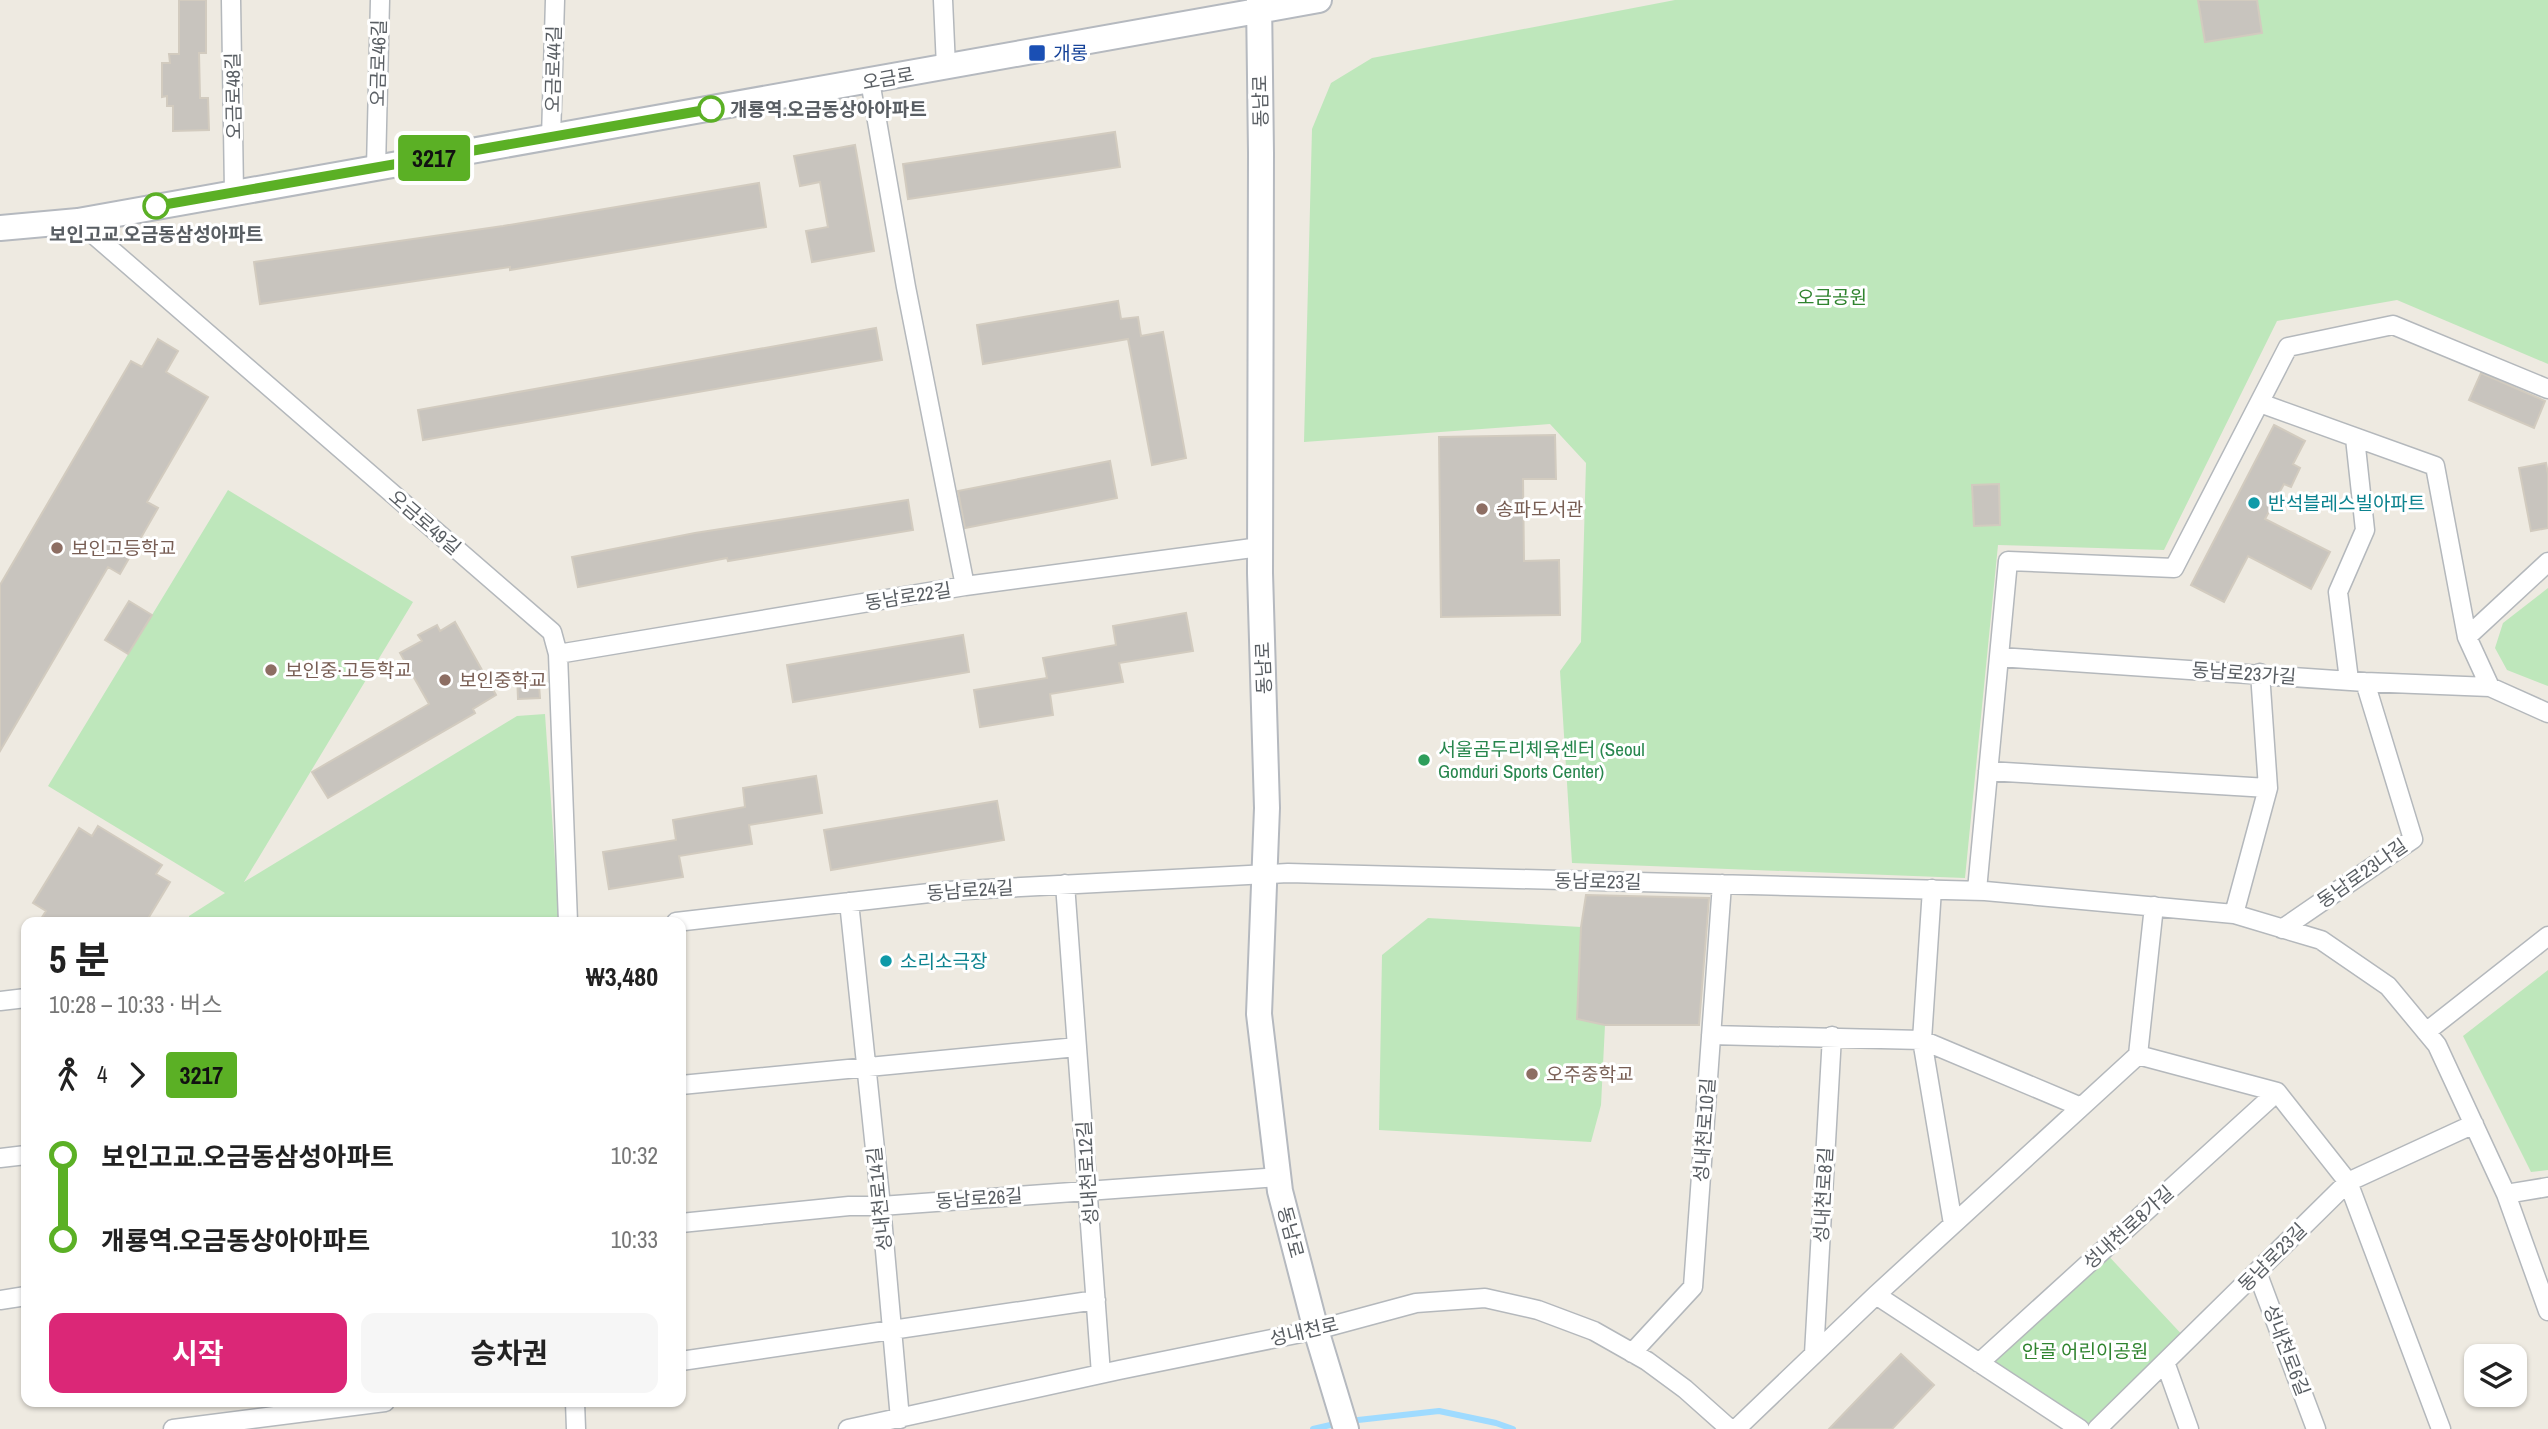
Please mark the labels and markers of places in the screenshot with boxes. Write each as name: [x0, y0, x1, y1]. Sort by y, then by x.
place label: 개롱: [1053, 40, 1088, 66]
marker: 개롱: [1027, 43, 1047, 63]
marker: 개룡역.오금동상아아파트: [698, 96, 724, 122]
place label: 개룡역.오금동상아아파트: [730, 96, 927, 122]
marker: 보인고교.오금동삼성아파트: [143, 193, 169, 219]
place label: 보인고교.오금동삼성아파트: [49, 221, 263, 247]
place label: 반석블레스빌아파트: [2268, 490, 2425, 516]
marker: 반석블레스빌아파트: [2246, 495, 2262, 511]
place label: 송파도서관: [1496, 496, 1583, 522]
marker: 송파도서관: [1474, 501, 1490, 517]
place label: 보인고등학교: [71, 535, 176, 561]
marker: 보인고등학교: [49, 540, 65, 556]
place label: 보인중·고등학교: [285, 657, 412, 683]
marker: 보인중·고등학교: [263, 662, 279, 678]
place label: 보인중학교: [459, 667, 546, 693]
marker: 보인중학교: [437, 672, 453, 688]
place label: 서울곰두리체육센터 (Seoul Gomduri Sports Center): [1438, 736, 1645, 784]
marker: 서울곰두리체육센터 (Seoul Gomduri Sports Center): [1416, 752, 1432, 768]
place label: 소리소극장: [900, 948, 987, 974]
marker: 소리소극장: [878, 953, 894, 969]
place label: 오주중학교: [1546, 1061, 1633, 1087]
marker: 오주중학교: [1524, 1066, 1540, 1082]

